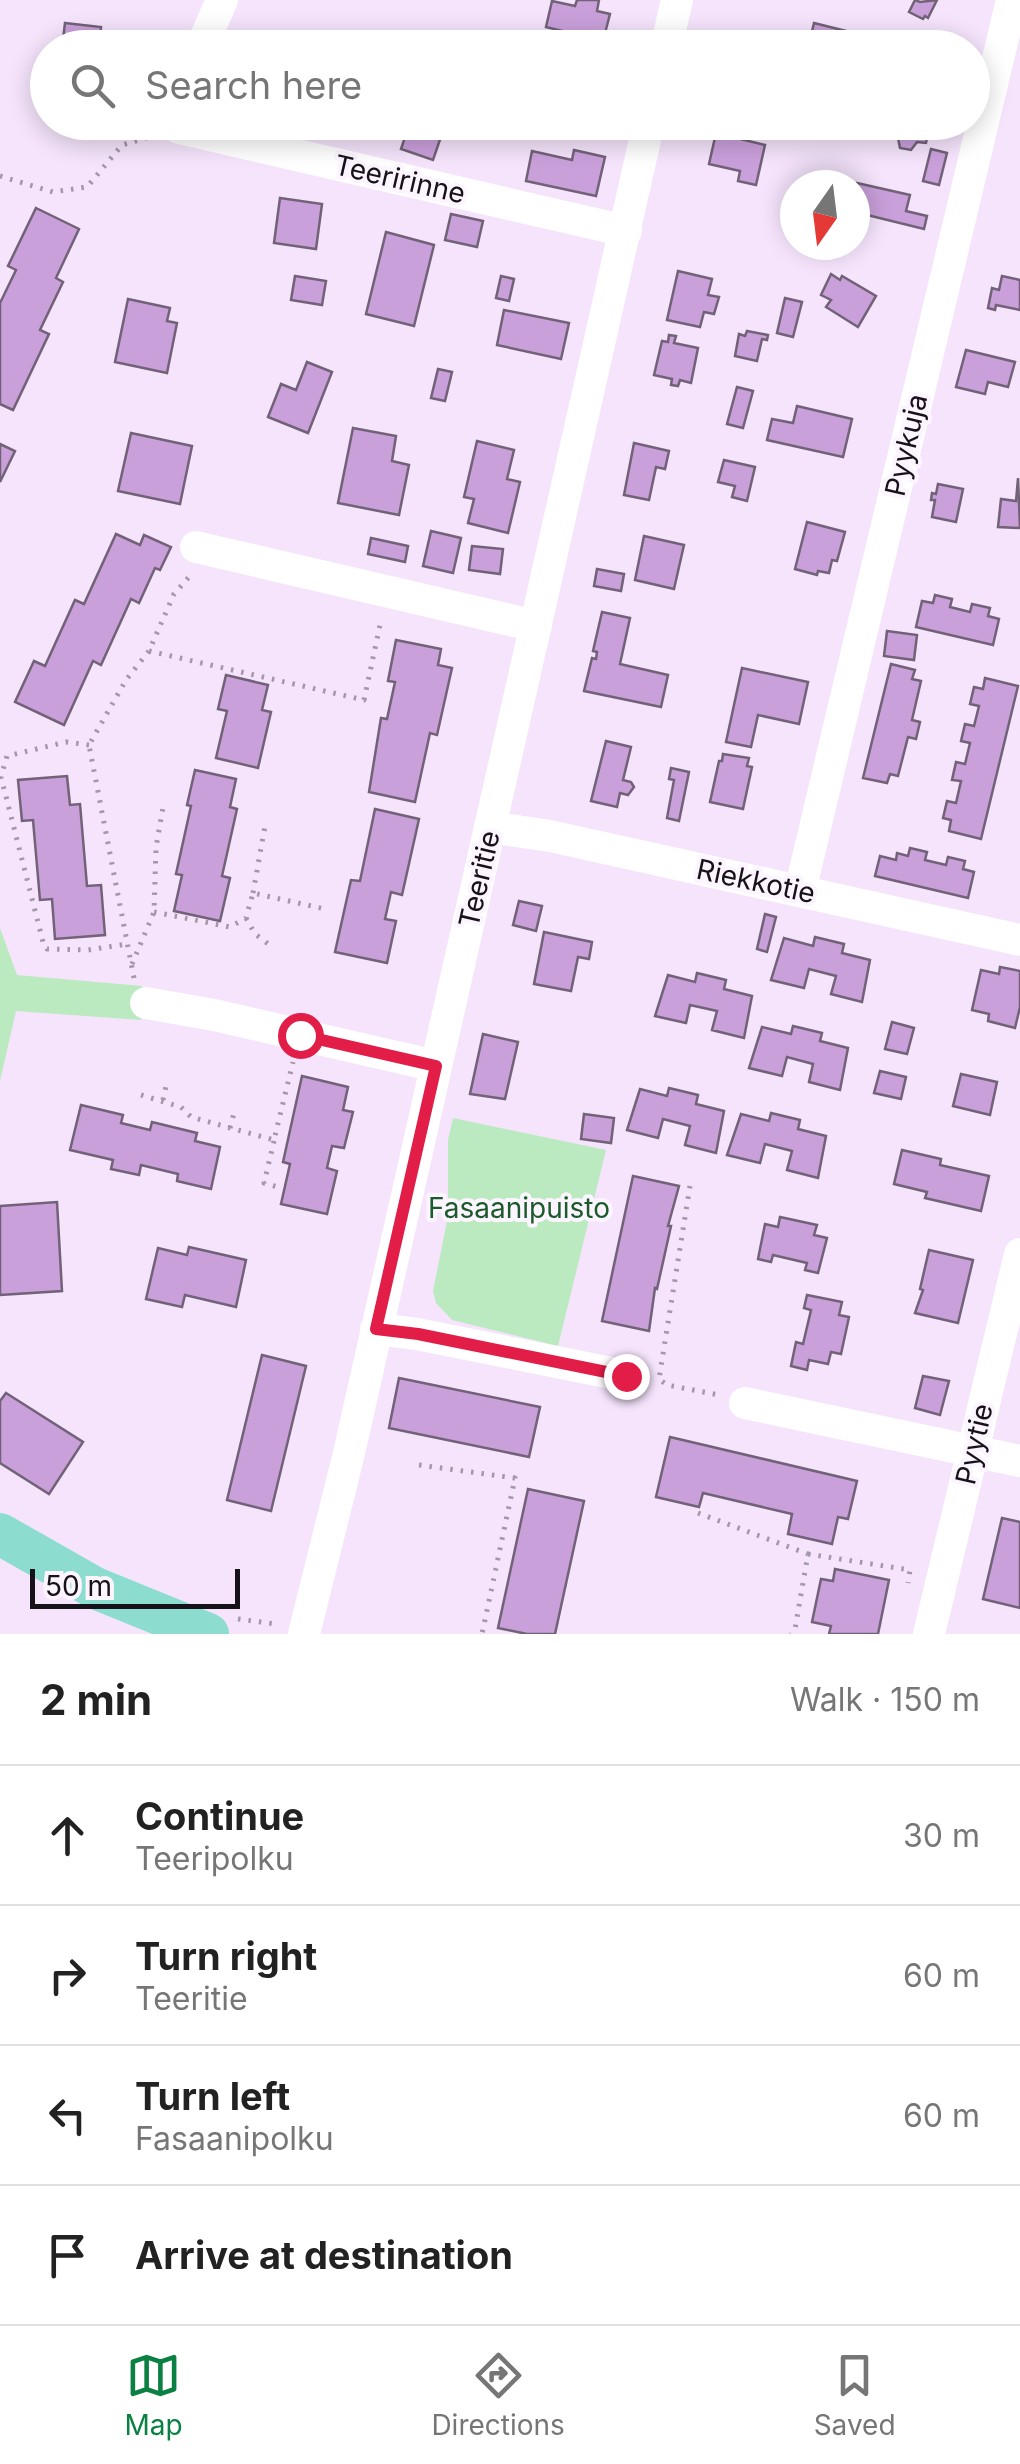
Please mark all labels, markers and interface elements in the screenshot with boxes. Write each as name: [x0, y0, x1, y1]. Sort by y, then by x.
search box: [30, 30, 990, 140]
icon: search: [65, 58, 120, 113]
text: Search here: [145, 62, 362, 108]
street label: Teeririnne: [331, 147, 469, 211]
north arrow: [780, 170, 870, 260]
street label: Pyykuja: [878, 391, 934, 499]
street label: Teeritie: [451, 827, 507, 931]
street label: Riekkotie: [694, 852, 818, 910]
route start: [278, 1013, 324, 1059]
park label: Fasaanipuisto: [428, 1191, 610, 1225]
route end: [604, 1354, 650, 1400]
street label: Pyytie: [948, 1400, 1000, 1488]
scale bar: [30, 1564, 240, 1608]
text: 50 m: [45, 1569, 112, 1603]
text: 2 min: [40, 1674, 152, 1725]
text: Walk · 150 m: [790, 1680, 980, 1719]
text: Continue: [135, 1793, 304, 1839]
icon: ahead: [40, 1808, 95, 1863]
text: 30 m: [903, 1816, 980, 1855]
text: Teeripolku: [135, 1839, 294, 1878]
text: Turn right: [135, 1933, 317, 1979]
icon: right: [40, 1948, 95, 2003]
text: 60 m: [903, 1956, 980, 1995]
text: Teeritie: [135, 1979, 248, 2018]
text: Turn left: [135, 2073, 290, 2119]
icon: left: [40, 2088, 95, 2143]
text: 60 m: [903, 2096, 980, 2135]
text: Fasaanipolku: [135, 2119, 334, 2158]
icon: arrive: [40, 2228, 95, 2283]
text: Arrive at destination: [135, 2232, 513, 2278]
tab: Map: [124, 2348, 183, 2442]
tab: Directions: [431, 2348, 565, 2442]
tab: Saved: [814, 2348, 896, 2442]

